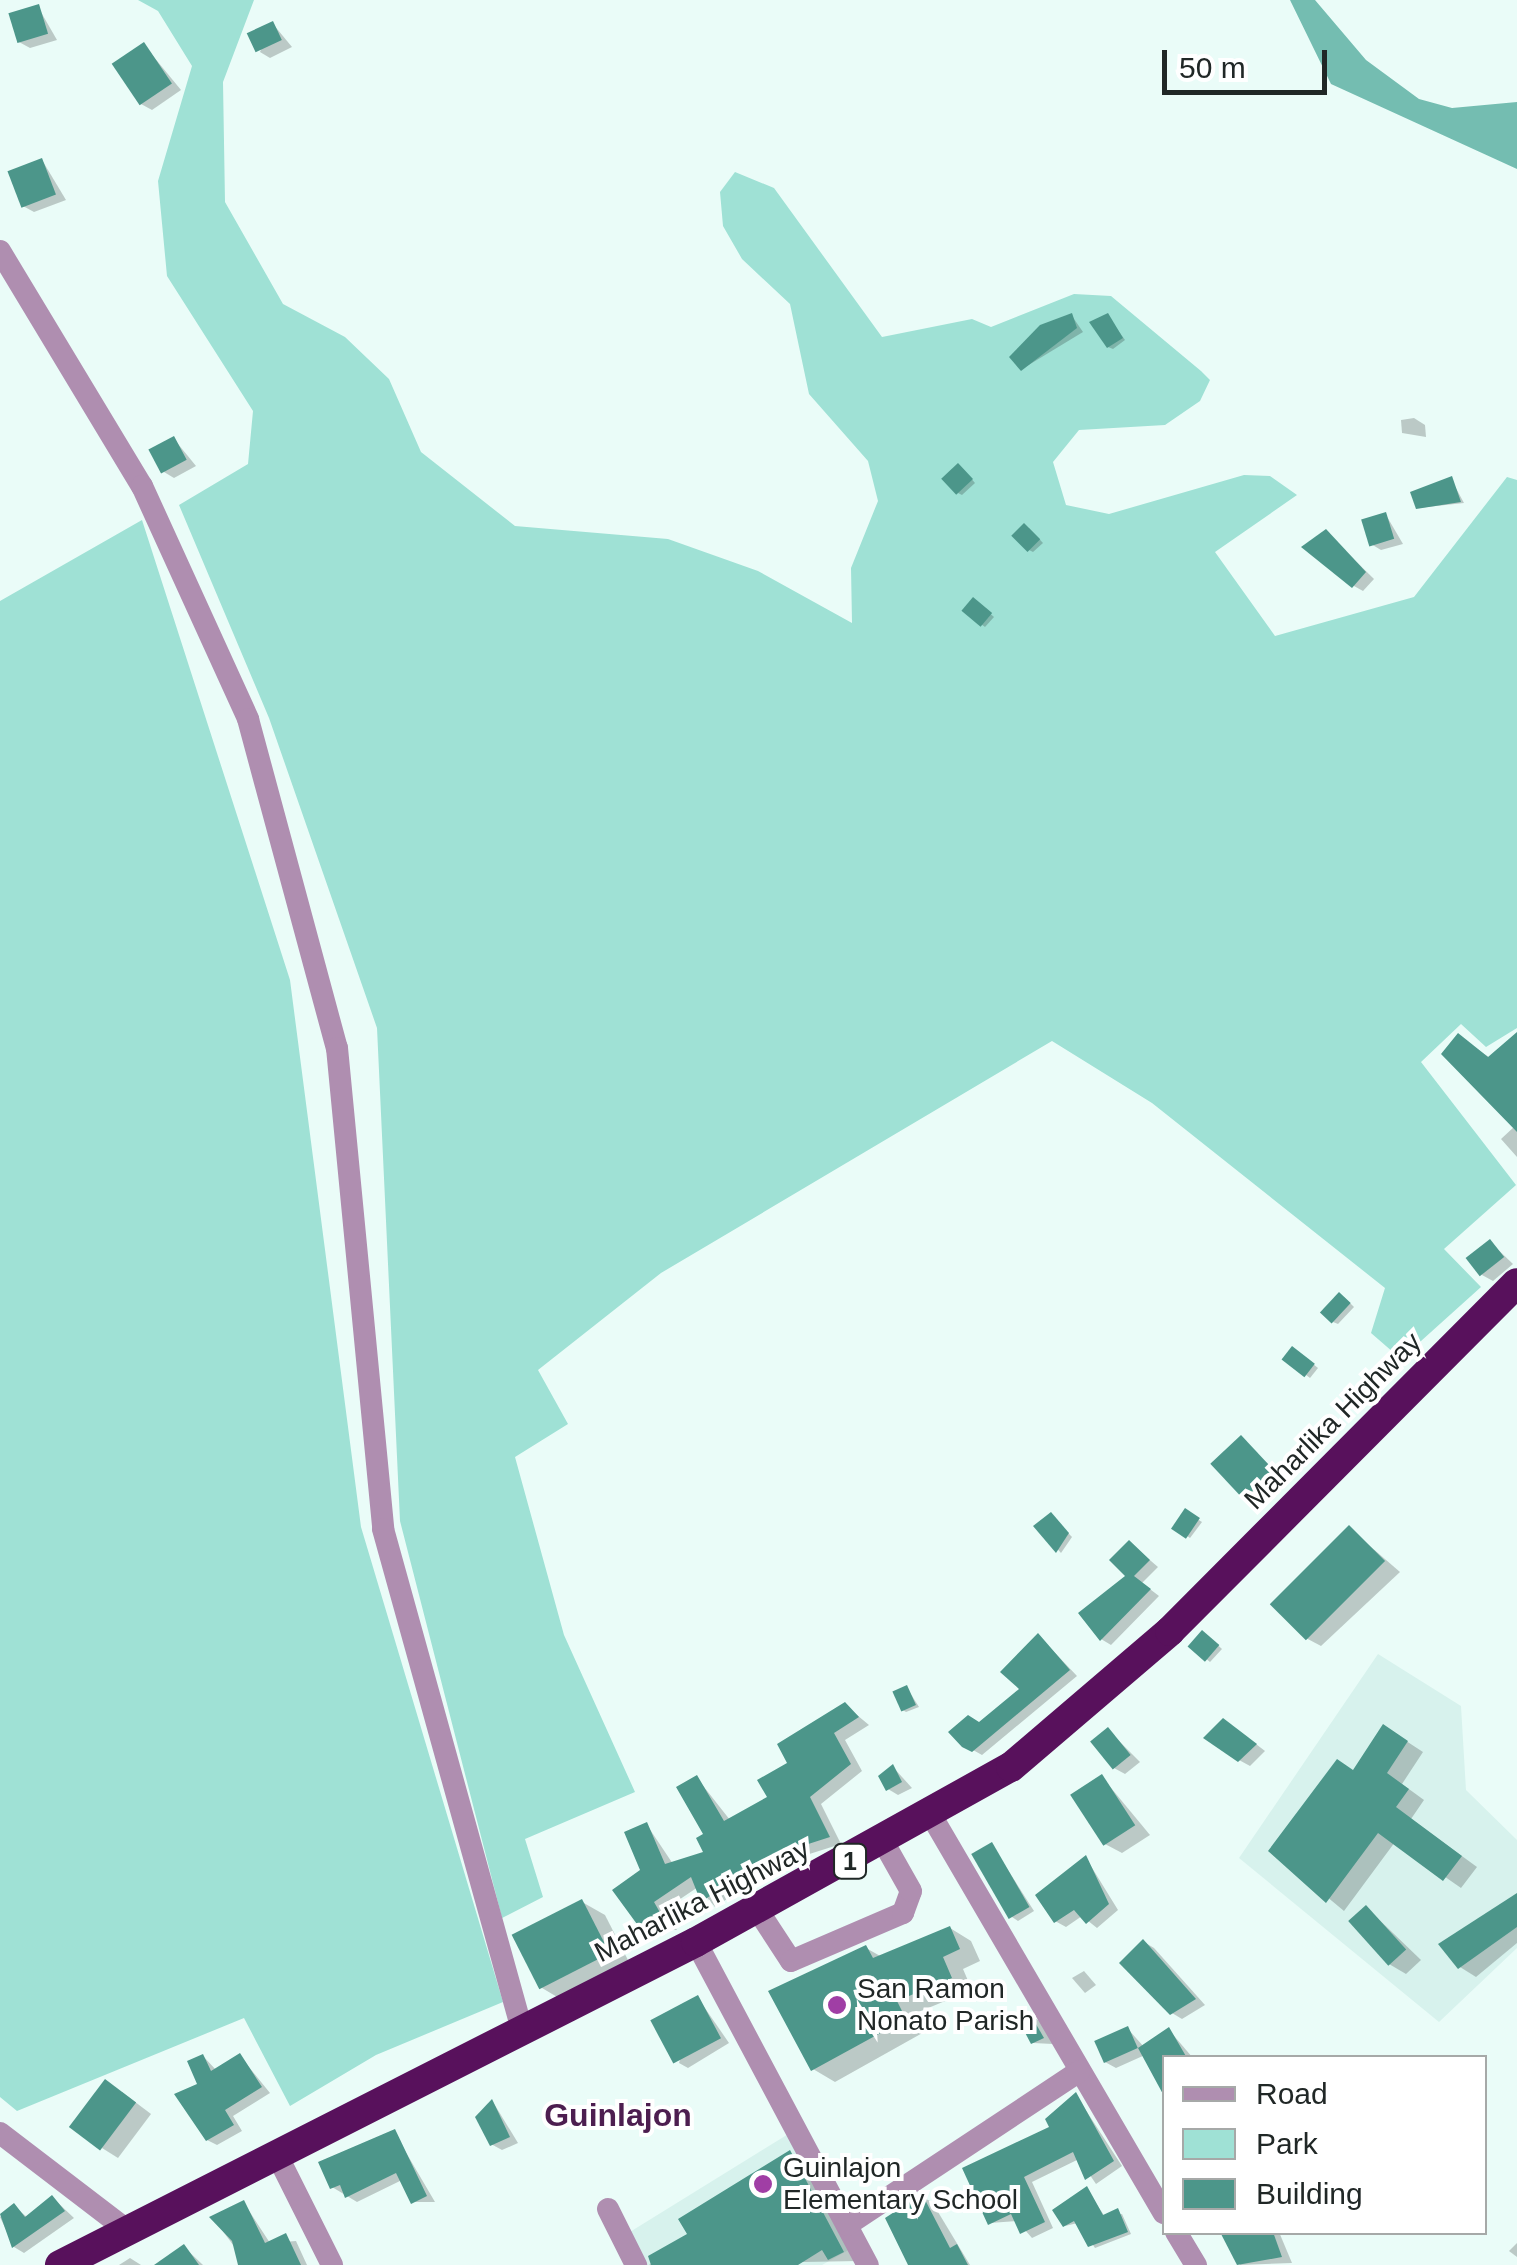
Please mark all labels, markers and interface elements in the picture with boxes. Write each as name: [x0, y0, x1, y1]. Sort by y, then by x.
scale bar: [1167, 30, 1332, 92]
text: 50 m: [1179, 51, 1246, 84]
street label: Maharlika Highway: [1237, 1325, 1429, 1517]
street label: Maharlika Highway: [589, 1832, 815, 1970]
road number: 1: [832, 1841, 868, 1881]
place label: San Ramon Nonato Parish: [857, 1972, 1034, 2038]
marker: San Ramon Nonato Parish: [826, 1994, 848, 2016]
legend: [1162, 2055, 1487, 2235]
text: Road: [1256, 2077, 1328, 2110]
district label: Guinlajon: [544, 2096, 692, 2134]
text: Park: [1256, 2127, 1318, 2160]
place label: Guinlajon Elementary School: [783, 2151, 1018, 2217]
marker: Guinlajon Elementary School: [752, 2173, 774, 2195]
text: Building: [1256, 2177, 1363, 2210]

